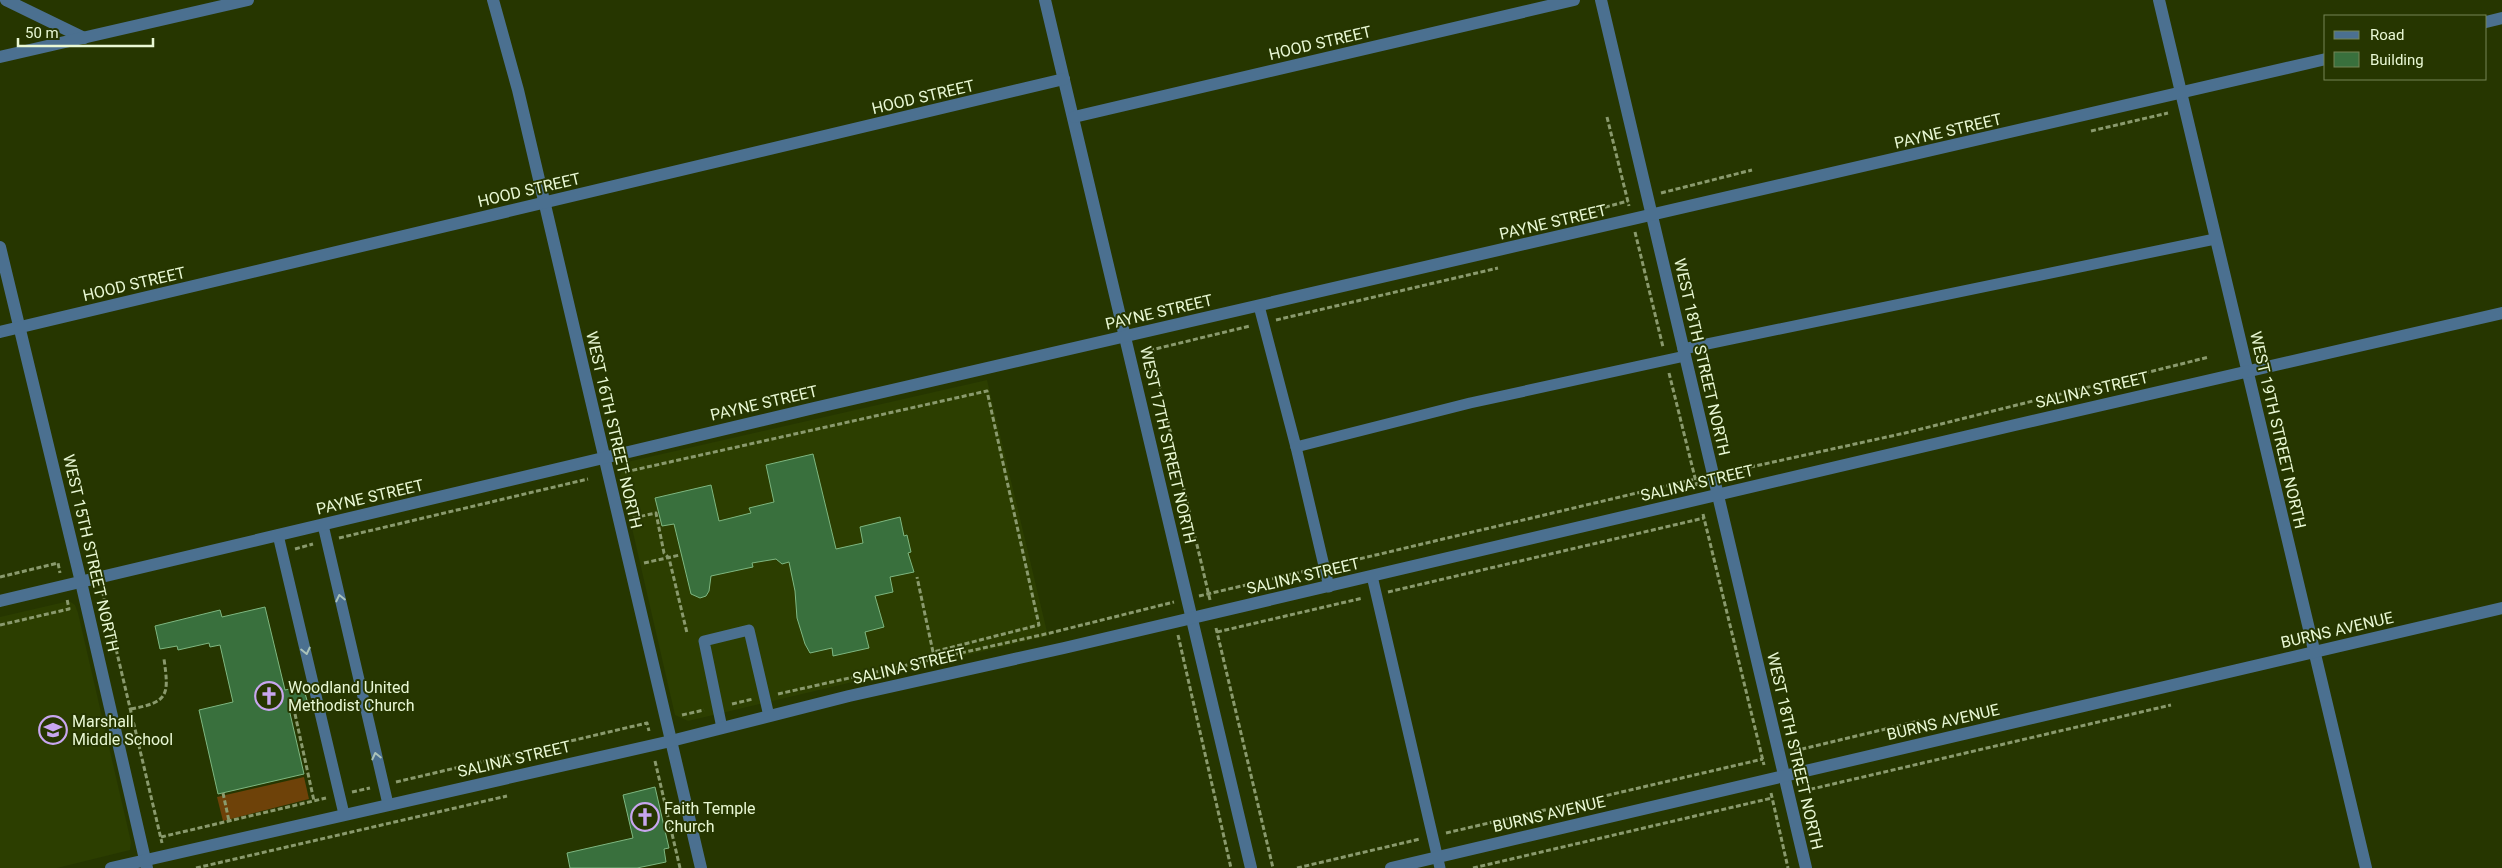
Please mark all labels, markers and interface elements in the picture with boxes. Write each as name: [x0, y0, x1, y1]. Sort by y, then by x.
scale bar: [18, 15, 152, 47]
legend: [2324, 15, 2487, 80]
street label: HOOD STREET: [1267, 22, 1374, 64]
text: 50 m: [25, 24, 59, 42]
text: Road: [2370, 26, 2404, 44]
text: Building: [2370, 51, 2424, 69]
street label: HOOD STREET: [870, 76, 977, 118]
street label: PAYNE STREET: [1892, 109, 2004, 153]
street label: HOOD STREET: [476, 169, 583, 211]
street label: PAYNE STREET: [1497, 200, 1609, 244]
street label: WEST 18TH STREET NORTH: [1670, 256, 1734, 458]
street label: HOOD STREET: [81, 263, 188, 305]
street label: PAYNE STREET: [1103, 290, 1215, 334]
street label: WEST 16TH STREET NORTH: [582, 329, 646, 531]
street label: WEST 19TH STREET NORTH: [2246, 329, 2310, 531]
street label: WEST 17TH STREET NORTH: [1136, 344, 1200, 546]
street label: SALINA STREET: [2034, 368, 2151, 412]
street label: PAYNE STREET: [708, 381, 820, 425]
street label: WEST 15TH STREET NORTH: [59, 452, 123, 654]
street label: SALINA STREET: [1639, 461, 1756, 505]
street label: PAYNE STREET: [314, 475, 426, 519]
street label: SALINA STREET: [1245, 554, 1362, 598]
one-way arrow: [335, 594, 346, 603]
street label: BURNS AVENUE: [2279, 608, 2395, 652]
street label: SALINA STREET: [851, 644, 968, 688]
one-way arrow: [300, 646, 311, 655]
street label: WEST 18TH STREET NORTH: [1763, 650, 1827, 852]
place label: Woodland United Methodist Church: [288, 678, 415, 715]
church icon: Woodland United Methodist Church: [254, 681, 284, 711]
street label: BURNS AVENUE: [1885, 700, 2001, 744]
place label: Marshall Middle School: [72, 712, 173, 749]
school or university icon: Marshall Middle School: [38, 715, 68, 745]
street label: SALINA STREET: [456, 737, 573, 781]
one-way arrow: [371, 752, 382, 761]
street label: BURNS AVENUE: [1491, 792, 1607, 836]
place label: Faith Temple Church: [664, 799, 756, 836]
church icon: Faith Temple Church: [630, 802, 660, 832]

